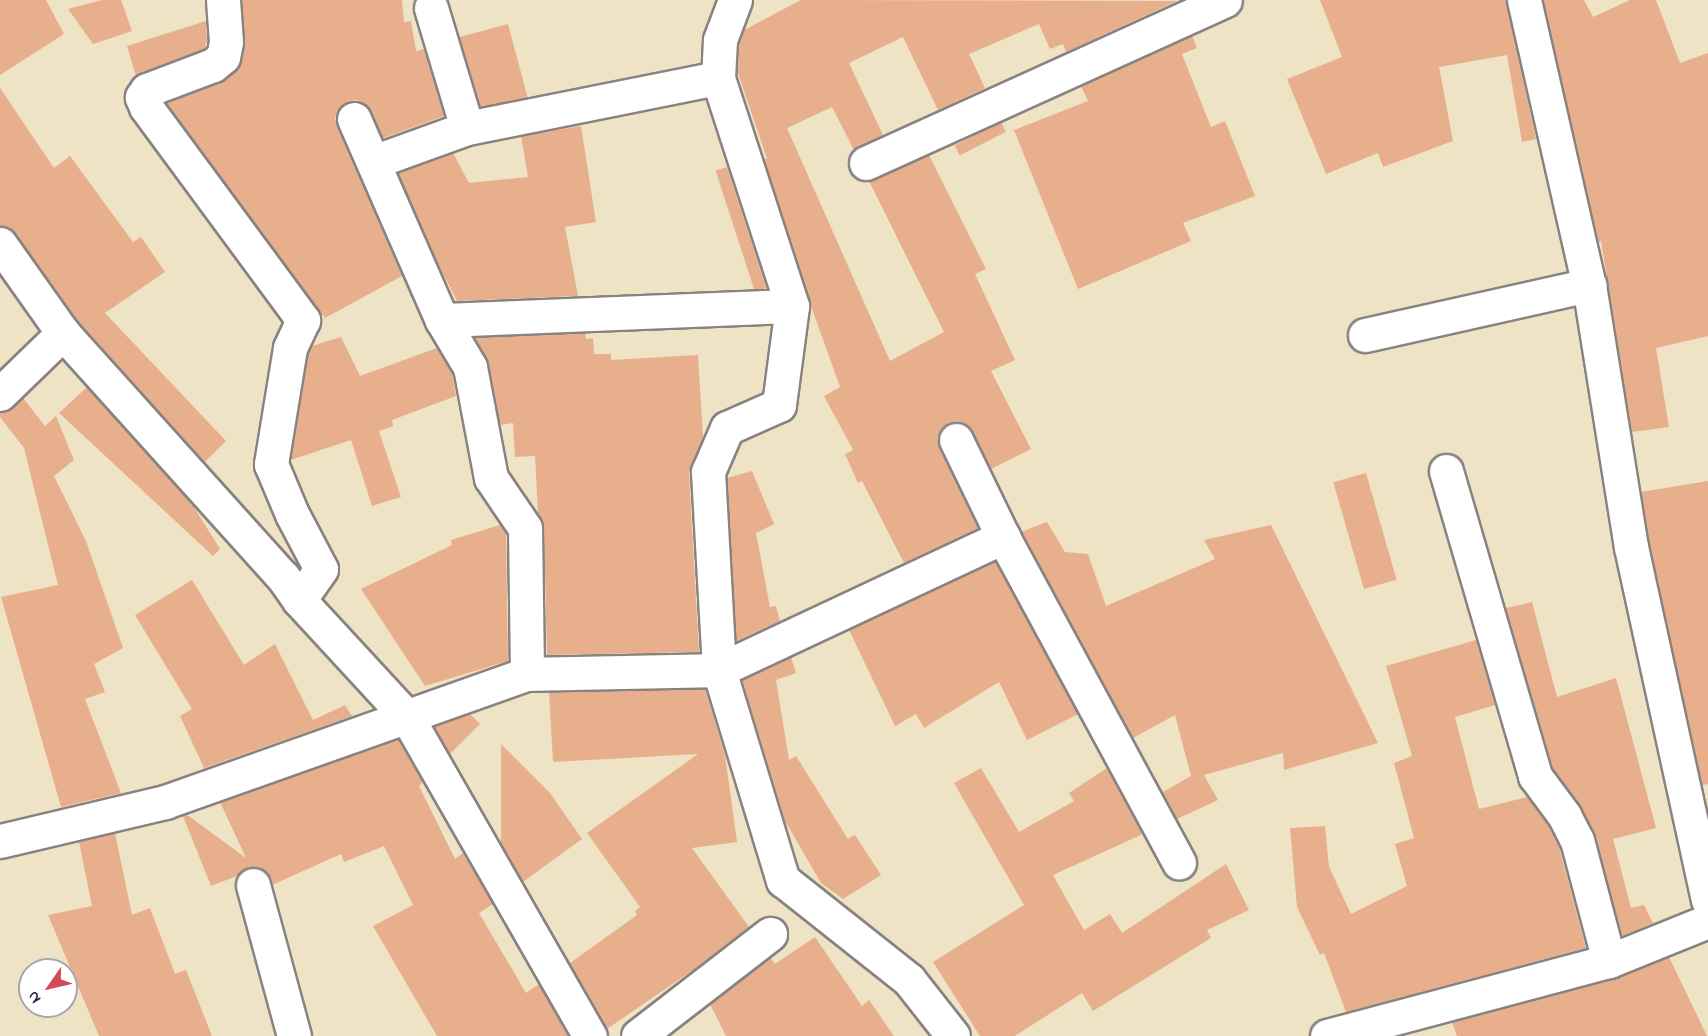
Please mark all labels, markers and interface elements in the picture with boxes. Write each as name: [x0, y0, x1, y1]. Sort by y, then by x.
north arrow: [18, 958, 78, 1018]
text: N: [22, 986, 48, 1008]

